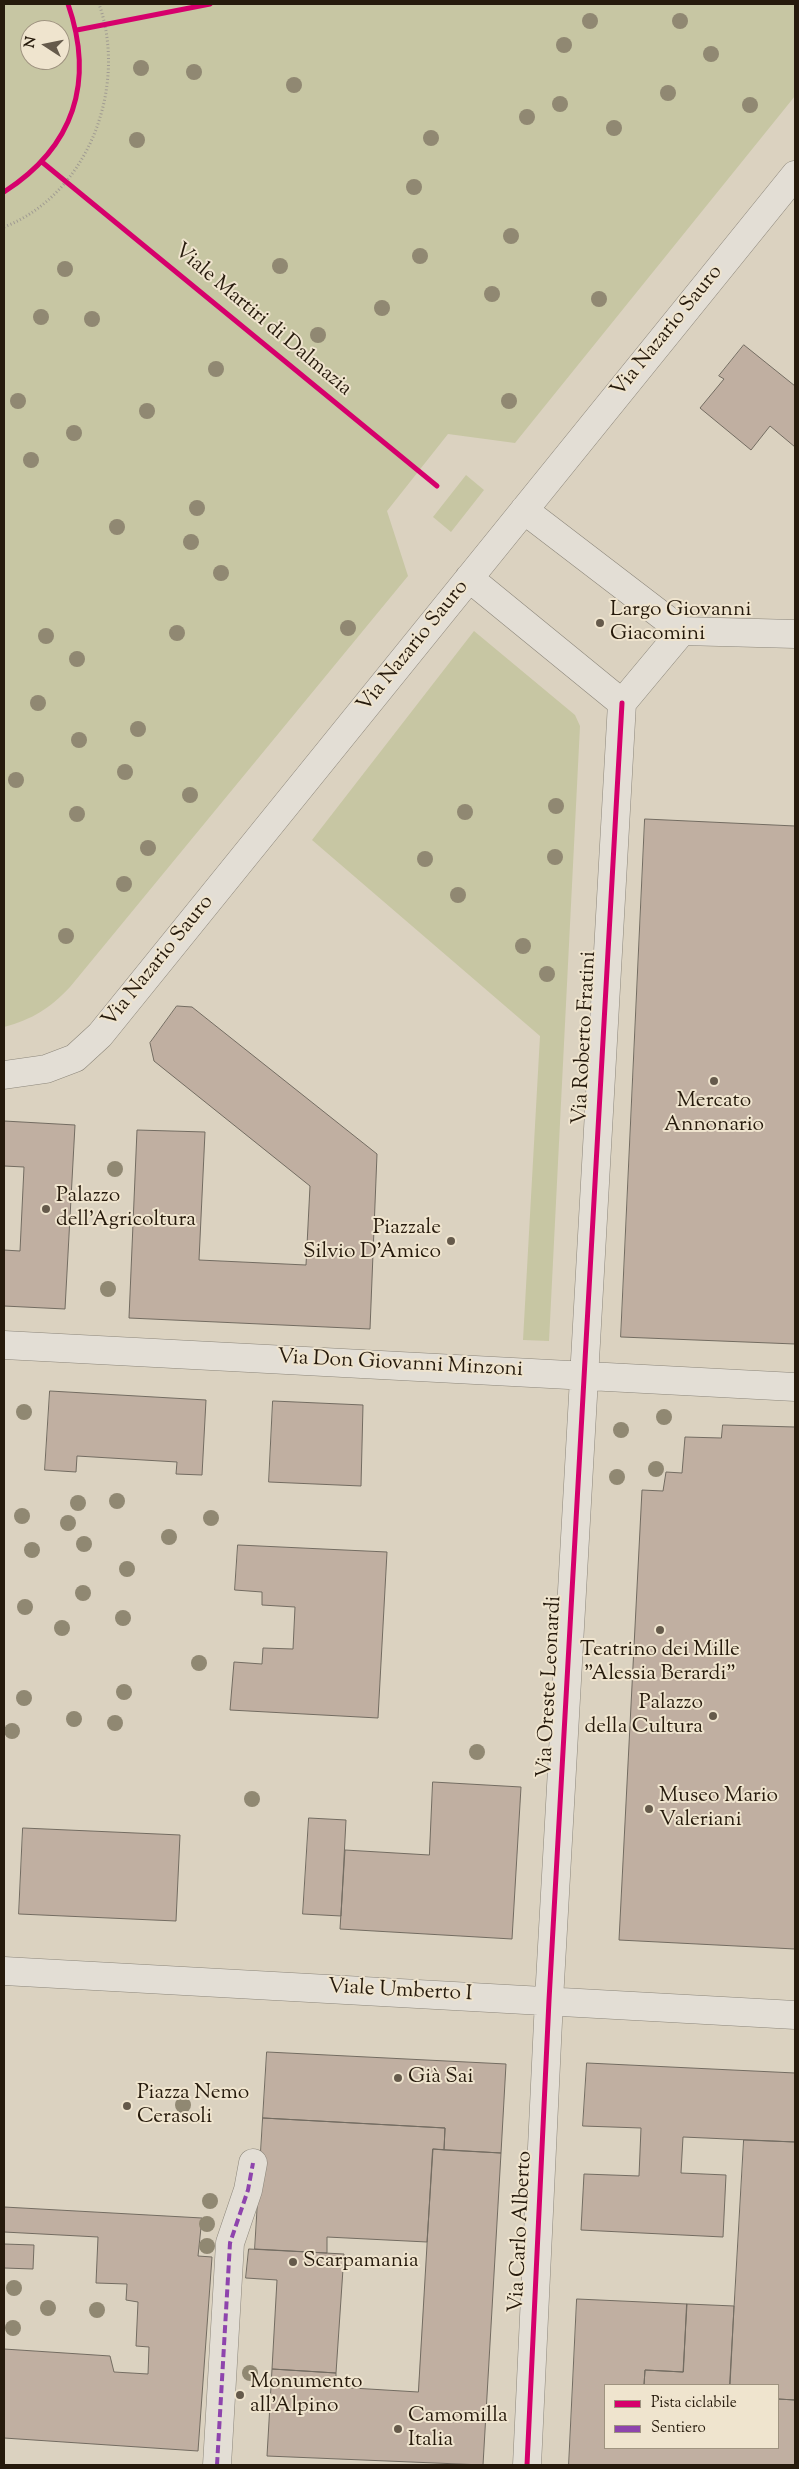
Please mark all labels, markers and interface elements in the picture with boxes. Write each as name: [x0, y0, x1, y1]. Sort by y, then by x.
north arrow: [20, 20, 70, 70]
text: N: [20, 35, 42, 50]
street label: Viale Martiri di Dalmazia: [168, 239, 356, 403]
street label: Via Nazario Sauro: [607, 261, 729, 403]
street label: Via Nazario Sauro: [353, 576, 475, 718]
place label: Largo Giovanni Giacomini: [610, 598, 751, 648]
marker: Largo Giovanni Giacomini: [594, 617, 606, 629]
street label: Via Nazario Sauro: [98, 891, 220, 1033]
street label: Via Roberto Fratini: [569, 950, 603, 1126]
marker: Mercato Annonario: [708, 1075, 720, 1087]
place label: Mercato Annonario: [664, 1089, 764, 1139]
place label: Palazzo dell'Agricoltura: [56, 1184, 196, 1234]
marker: Palazzo dell'Agricoltura: [40, 1203, 52, 1215]
place label: Piazzale Silvio D'Amico: [303, 1216, 441, 1266]
marker: Piazzale Silvio D'Amico: [445, 1235, 457, 1247]
street label: Via Don Giovanni Minzoni: [276, 1346, 524, 1384]
street label: Via Oreste Leonardi: [534, 1595, 568, 1779]
marker: Teatrino dei Mille "Alessia Berardi": [654, 1624, 666, 1636]
place label: Teatrino dei Mille "Alessia Berardi": [580, 1638, 740, 1688]
place label: Palazzo della Cultura: [585, 1691, 703, 1741]
marker: Palazzo della Cultura: [707, 1710, 719, 1722]
place label: Museo Mario Valeriani: [659, 1784, 778, 1834]
marker: Museo Mario Valeriani: [643, 1803, 655, 1815]
street label: Viale Umberto I: [327, 1976, 473, 2008]
place label: Già Sai: [408, 2065, 473, 2091]
marker: Già Sai: [392, 2072, 404, 2084]
place label: Piazza Nemo Cerasoli: [137, 2081, 249, 2131]
marker: Piazza Nemo Cerasoli: [121, 2100, 133, 2112]
street label: Via Carlo Alberto: [505, 2150, 539, 2314]
place label: Scarpamania: [303, 2249, 419, 2275]
marker: Scarpamania: [287, 2256, 299, 2268]
place label: Monumento all'Alpino: [250, 2370, 363, 2420]
legend: [604, 2384, 779, 2449]
marker: Monumento all'Alpino: [234, 2389, 246, 2401]
text: Pista ciclabile: [651, 2393, 737, 2414]
place label: Camomilla Italia: [408, 2404, 508, 2454]
text: Sentiero: [651, 2418, 706, 2439]
marker: Camomilla Italia: [392, 2423, 404, 2435]

